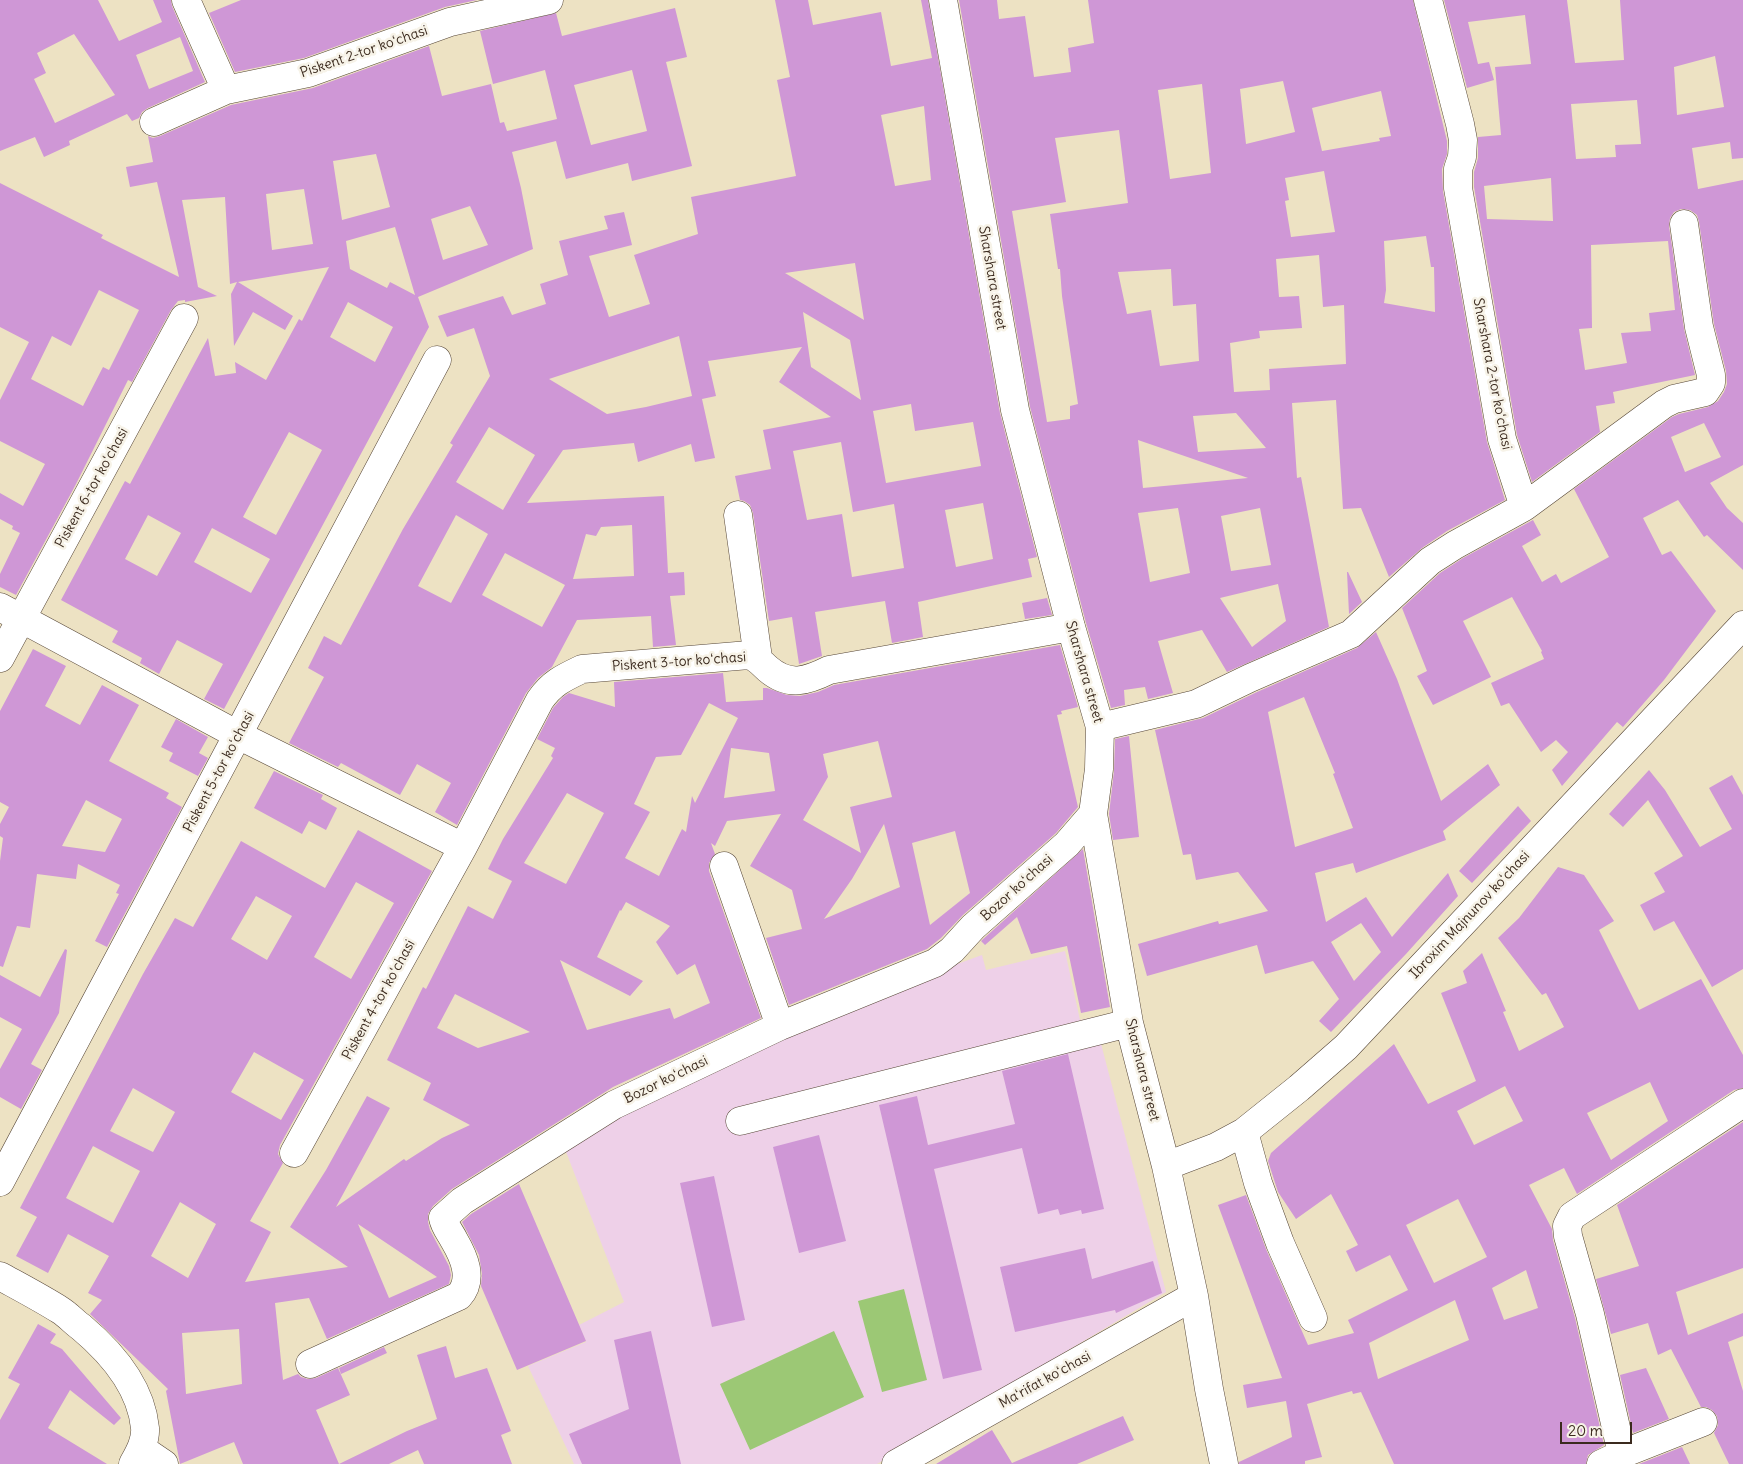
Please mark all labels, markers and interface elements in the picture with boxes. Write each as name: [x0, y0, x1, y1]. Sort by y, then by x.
street label: Piskent 2-tor koʻchasi: [298, 22, 430, 82]
street label: Sharshara street: [975, 225, 1009, 331]
street label: Sharshara 2-tor koʻchasi: [1469, 297, 1515, 451]
street label: Piskent 6-tor koʻchasi: [52, 425, 132, 551]
street label: Sharshara street: [1061, 619, 1107, 725]
street label: Piskent 3-tor koʻchasi: [611, 649, 747, 675]
street label: Piskent 5-tor koʻchasi: [180, 709, 258, 835]
street label: Ibroxim Majnunov koʻchasi: [1407, 848, 1533, 982]
street label: Bozor koʻchasi: [978, 851, 1056, 925]
street label: Piskent 4-tor koʻchasi: [339, 937, 419, 1063]
street label: Sharshara street: [1121, 1017, 1163, 1123]
street label: Bozor koʻchasi: [621, 1052, 711, 1108]
street label: Maʻrifat koʻchasi: [996, 1348, 1094, 1412]
scale bar: [1563, 1412, 1636, 1444]
text: 20 m: [1568, 1421, 1603, 1440]

